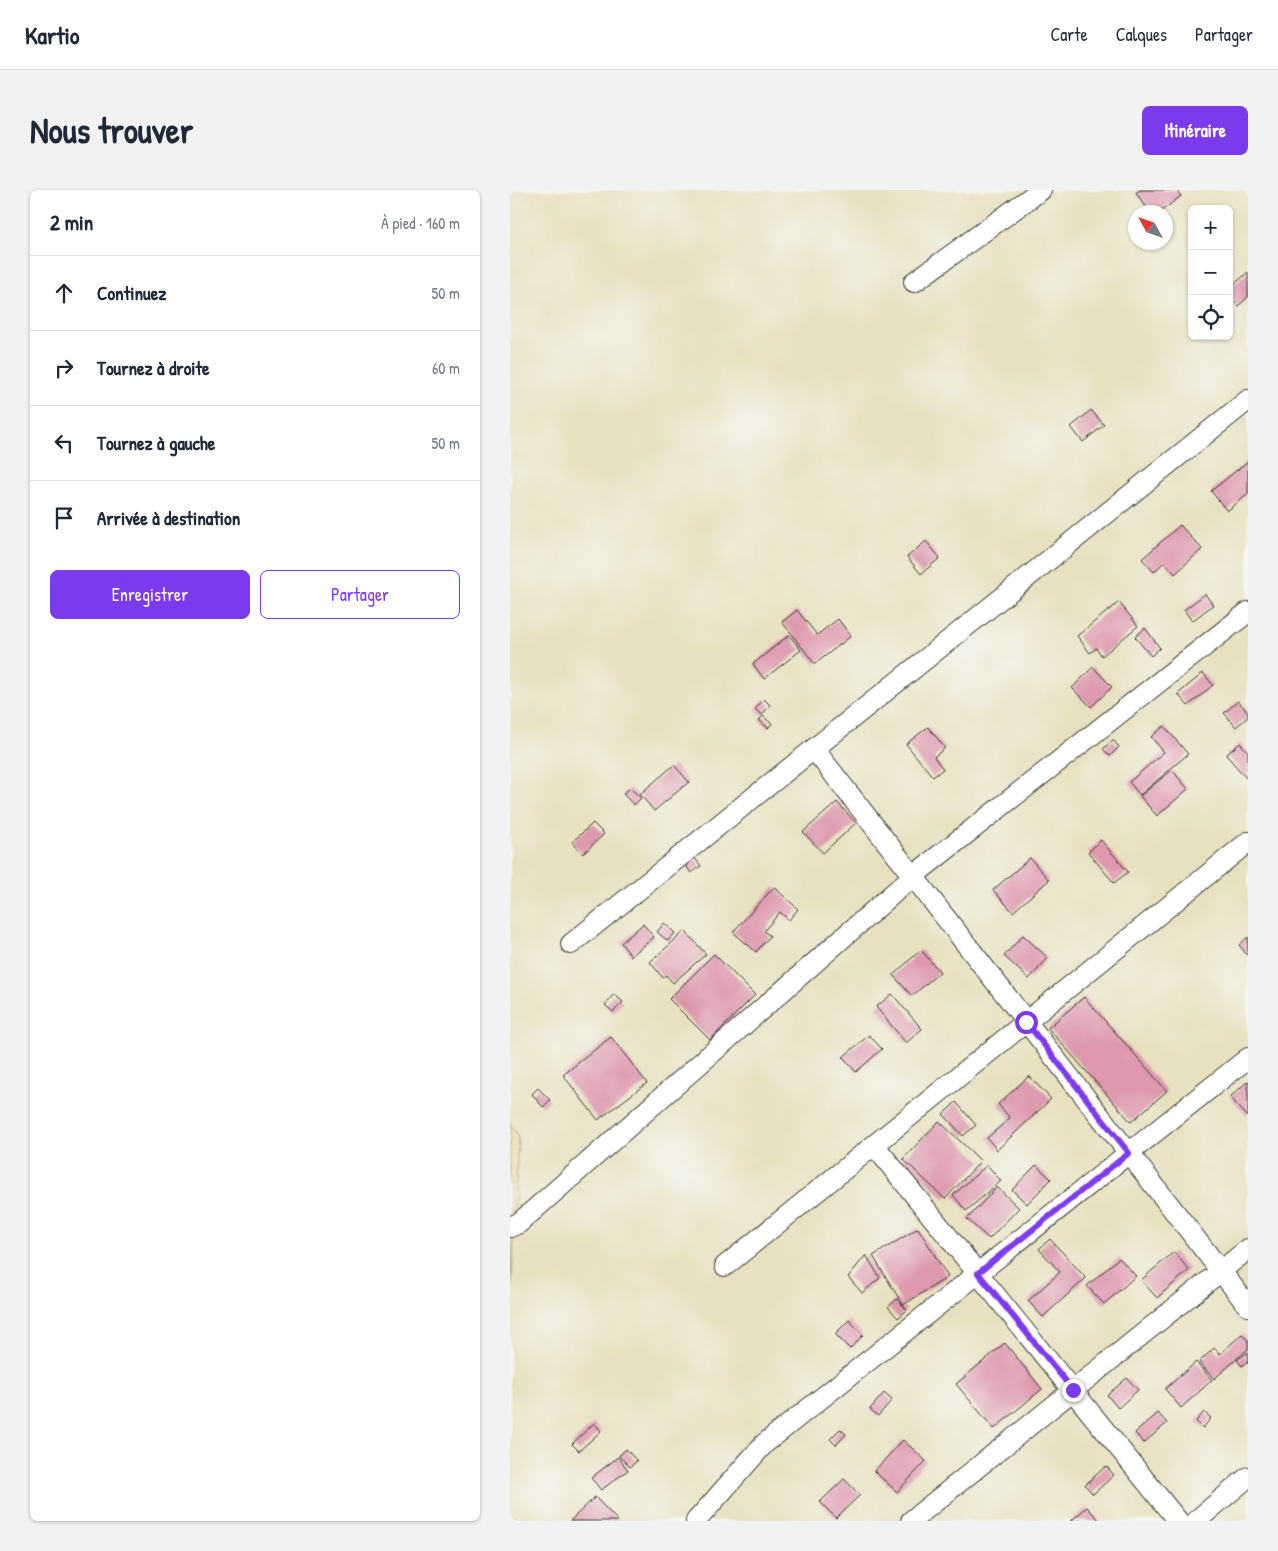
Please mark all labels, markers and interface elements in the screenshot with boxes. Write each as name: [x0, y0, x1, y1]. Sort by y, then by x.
text: Kartio: [25, 19, 80, 51]
text: Carte: [1050, 22, 1088, 47]
text: Calques: [1116, 22, 1167, 47]
text: Partager: [1195, 22, 1253, 47]
button: Itinéraire: [1142, 106, 1248, 155]
text: Nous trouver: [30, 107, 193, 154]
north arrow: [1128, 205, 1173, 250]
map controls: [1188, 205, 1233, 340]
button: +: [1188, 205, 1233, 250]
text: 2 min: [50, 208, 93, 237]
text: À pied · 160 m: [381, 212, 460, 234]
button: −: [1188, 250, 1233, 295]
icon: ahead: [50, 279, 78, 307]
text: Continuez: [97, 280, 166, 306]
text: 50 m: [432, 282, 460, 304]
button: locate: [1188, 295, 1233, 340]
icon: right: [50, 354, 78, 382]
text: Tournez à droite: [97, 355, 210, 381]
text: 60 m: [432, 357, 460, 379]
icon: left: [50, 429, 78, 457]
text: Tournez à gauche: [97, 430, 215, 456]
text: 50 m: [432, 432, 460, 454]
icon: arrive: [50, 504, 78, 532]
text: Arrivée à destination: [97, 505, 240, 531]
button: Enregistrer: [50, 570, 250, 619]
button: Partager: [260, 570, 460, 619]
route start: [1015, 1011, 1038, 1034]
route end: [1062, 1379, 1085, 1402]

